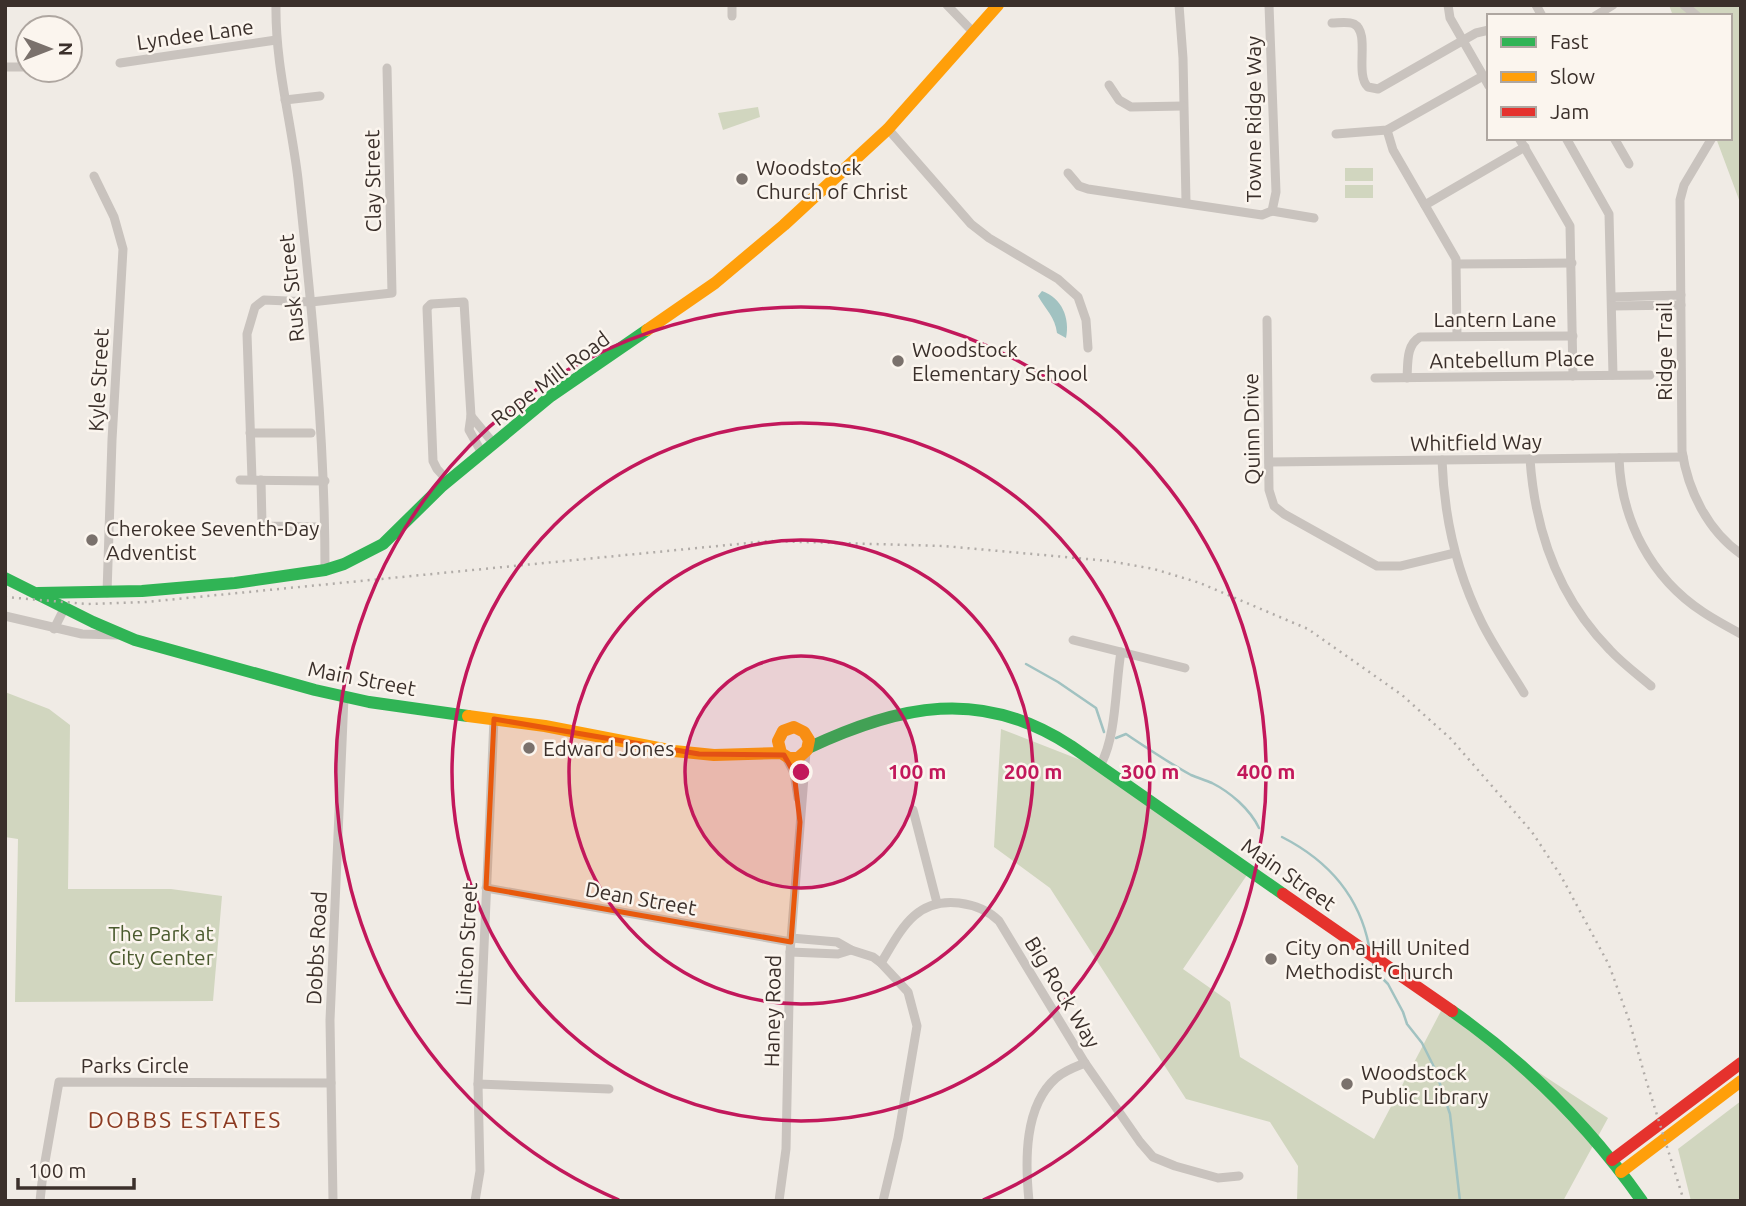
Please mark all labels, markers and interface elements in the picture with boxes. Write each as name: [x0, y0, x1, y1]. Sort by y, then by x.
north arrow: [14, 14, 84, 84]
street label: Lyndee Lane: [135, 14, 255, 54]
legend: [1487, 14, 1732, 140]
text: Fast: [1550, 29, 1588, 53]
street label: Towne Ridge Way: [1241, 36, 1265, 202]
text: N: [55, 42, 77, 56]
text: Slow: [1550, 64, 1595, 88]
text: Jam: [1550, 99, 1589, 123]
street label: Clay Street: [359, 129, 385, 233]
place label: Woodstock Church of Christ: [756, 155, 908, 203]
marker: Woodstock Church of Christ: [734, 171, 750, 187]
street label: Rusk Street: [273, 233, 309, 343]
street label: Ridge Trail: [1652, 301, 1676, 401]
street label: Lantern Lane: [1433, 307, 1557, 331]
street label: Rope Mill Road: [486, 326, 614, 430]
street label: Kyle Street: [83, 328, 113, 432]
place label: Woodstock Elementary School: [912, 337, 1088, 385]
street label: Antebellum Place: [1429, 346, 1595, 372]
marker: Woodstock Elementary School: [890, 353, 906, 369]
street label: Quinn Drive: [1238, 373, 1264, 485]
street label: Whitfield Way: [1410, 429, 1542, 455]
place label: Cherokee Seventh-Day Adventist: [106, 516, 319, 564]
marker: Cherokee Seventh-Day Adventist: [84, 532, 100, 548]
street label: Main Street: [306, 656, 418, 700]
place label: Edward Jones: [543, 736, 674, 760]
marker: Edward Jones: [521, 740, 537, 756]
text: 100 m: [888, 759, 946, 783]
text: 200 m: [1004, 759, 1062, 783]
text: 300 m: [1121, 759, 1179, 783]
text: 400 m: [1237, 759, 1295, 783]
centre of rings: [789, 760, 813, 784]
street label: Main Street: [1237, 833, 1341, 915]
street label: Dean Street: [583, 876, 699, 920]
street label: Linton Street: [451, 882, 481, 1006]
street label: Dobbs Road: [301, 890, 331, 1006]
park label: The Park at City Center: [108, 921, 214, 969]
street label: Big Rock Way: [1020, 932, 1106, 1052]
place label: City on a Hill United Methodist Church: [1285, 935, 1470, 983]
marker: City on a Hill United Methodist Church: [1263, 951, 1279, 967]
street label: Haney Road: [759, 955, 785, 1067]
street label: Parks Circle: [81, 1053, 189, 1077]
place label: Woodstock Public Library: [1361, 1060, 1488, 1108]
marker: Woodstock Public Library: [1339, 1076, 1355, 1092]
district label: DOBBS ESTATES: [88, 1107, 282, 1132]
scale bar: [18, 1146, 133, 1190]
text: 100 m: [28, 1158, 86, 1182]

